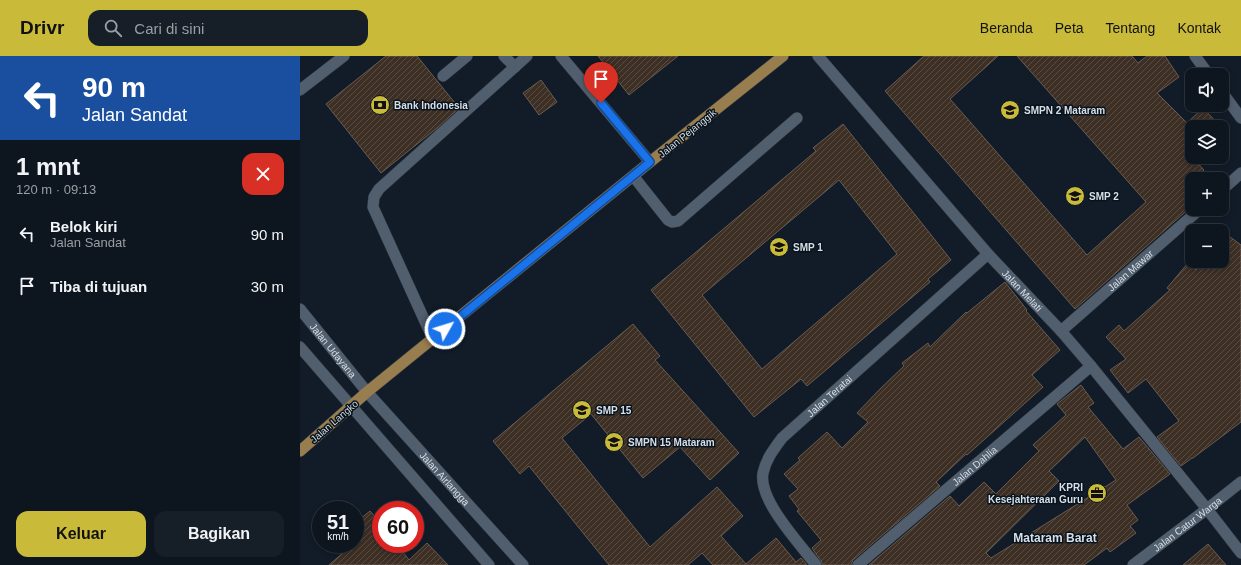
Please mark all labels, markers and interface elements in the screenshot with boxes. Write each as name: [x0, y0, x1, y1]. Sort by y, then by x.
search box: [88, 10, 368, 46]
text: Drivr: [20, 17, 64, 38]
icon: search: [102, 17, 124, 39]
text: Cari di sini: [134, 20, 204, 37]
text: Beranda: [980, 20, 1033, 36]
text: Peta: [1055, 20, 1084, 36]
text: Tentang: [1106, 20, 1155, 36]
text: Kontak: [1177, 20, 1221, 36]
pin: [584, 62, 618, 103]
icon: arrive: [590, 68, 612, 90]
map controls: [1185, 68, 1229, 268]
button: sound: [1185, 68, 1229, 112]
icon: left: [16, 72, 68, 124]
text: 90 m: [82, 72, 146, 103]
bank icon: Bank Indonesia: [369, 94, 391, 116]
school or university icon: SMPN 2 Mataram: [999, 99, 1021, 121]
place label: Bank Indonesia: [394, 100, 468, 111]
text: Jalan Sandat: [82, 105, 187, 125]
place label: SMPN 2 Mataram: [1024, 105, 1105, 116]
street label: Jalan Pejanggik: [656, 106, 719, 160]
button: layers: [1185, 120, 1229, 164]
text: 1 mnt: [16, 153, 80, 180]
button: close: [242, 153, 284, 195]
button: +: [1185, 172, 1229, 216]
text: 120 m · 09:13: [16, 182, 96, 197]
school or university icon: SMP 2: [1064, 185, 1086, 207]
place label: SMP 2: [1089, 191, 1119, 202]
text: Belok kiri: [50, 218, 118, 235]
icon: left: [16, 223, 38, 245]
button: −: [1185, 224, 1229, 268]
text: 90 m: [251, 226, 284, 243]
text: Jalan Sandat: [50, 235, 126, 250]
school or university icon: SMP 1: [768, 236, 790, 258]
place label: SMP 1: [793, 242, 823, 253]
street label: Jalan Mawar: [1106, 247, 1156, 294]
street label: Jalan Melati: [1000, 267, 1044, 314]
icon: arrive: [16, 275, 38, 297]
text: Tiba di tujuan: [50, 278, 147, 295]
text: 30 m: [251, 278, 284, 295]
position arrow: [424, 308, 466, 350]
street label: Jalan Udayana: [308, 321, 358, 380]
street label: Jalan Teratai: [805, 373, 854, 419]
street label: Jalan Langko: [308, 397, 361, 445]
school or university icon: SMP 15: [571, 399, 593, 421]
place label: SMP 15: [596, 405, 632, 416]
school or university icon: SMPN 15 Mataram: [603, 431, 625, 453]
place label: SMPN 15 Mataram: [628, 437, 715, 448]
street label: Jalan Dahlia: [950, 444, 1000, 488]
street label: Jalan Airlangga: [418, 450, 472, 508]
place label: KPRI Kesejahteraan Guru: [988, 482, 1083, 505]
office icon: KPRI Kesejahteraan Guru: [1086, 482, 1108, 504]
street label: Jalan Catur Warga: [1151, 494, 1224, 554]
speed limit sign: 60: [372, 501, 424, 553]
button: Keluar: [16, 511, 146, 557]
button: Bagikan: [154, 511, 284, 557]
text: 51: [327, 511, 349, 533]
text: km/h: [327, 531, 349, 542]
district label: Mataram Barat: [1013, 531, 1097, 545]

